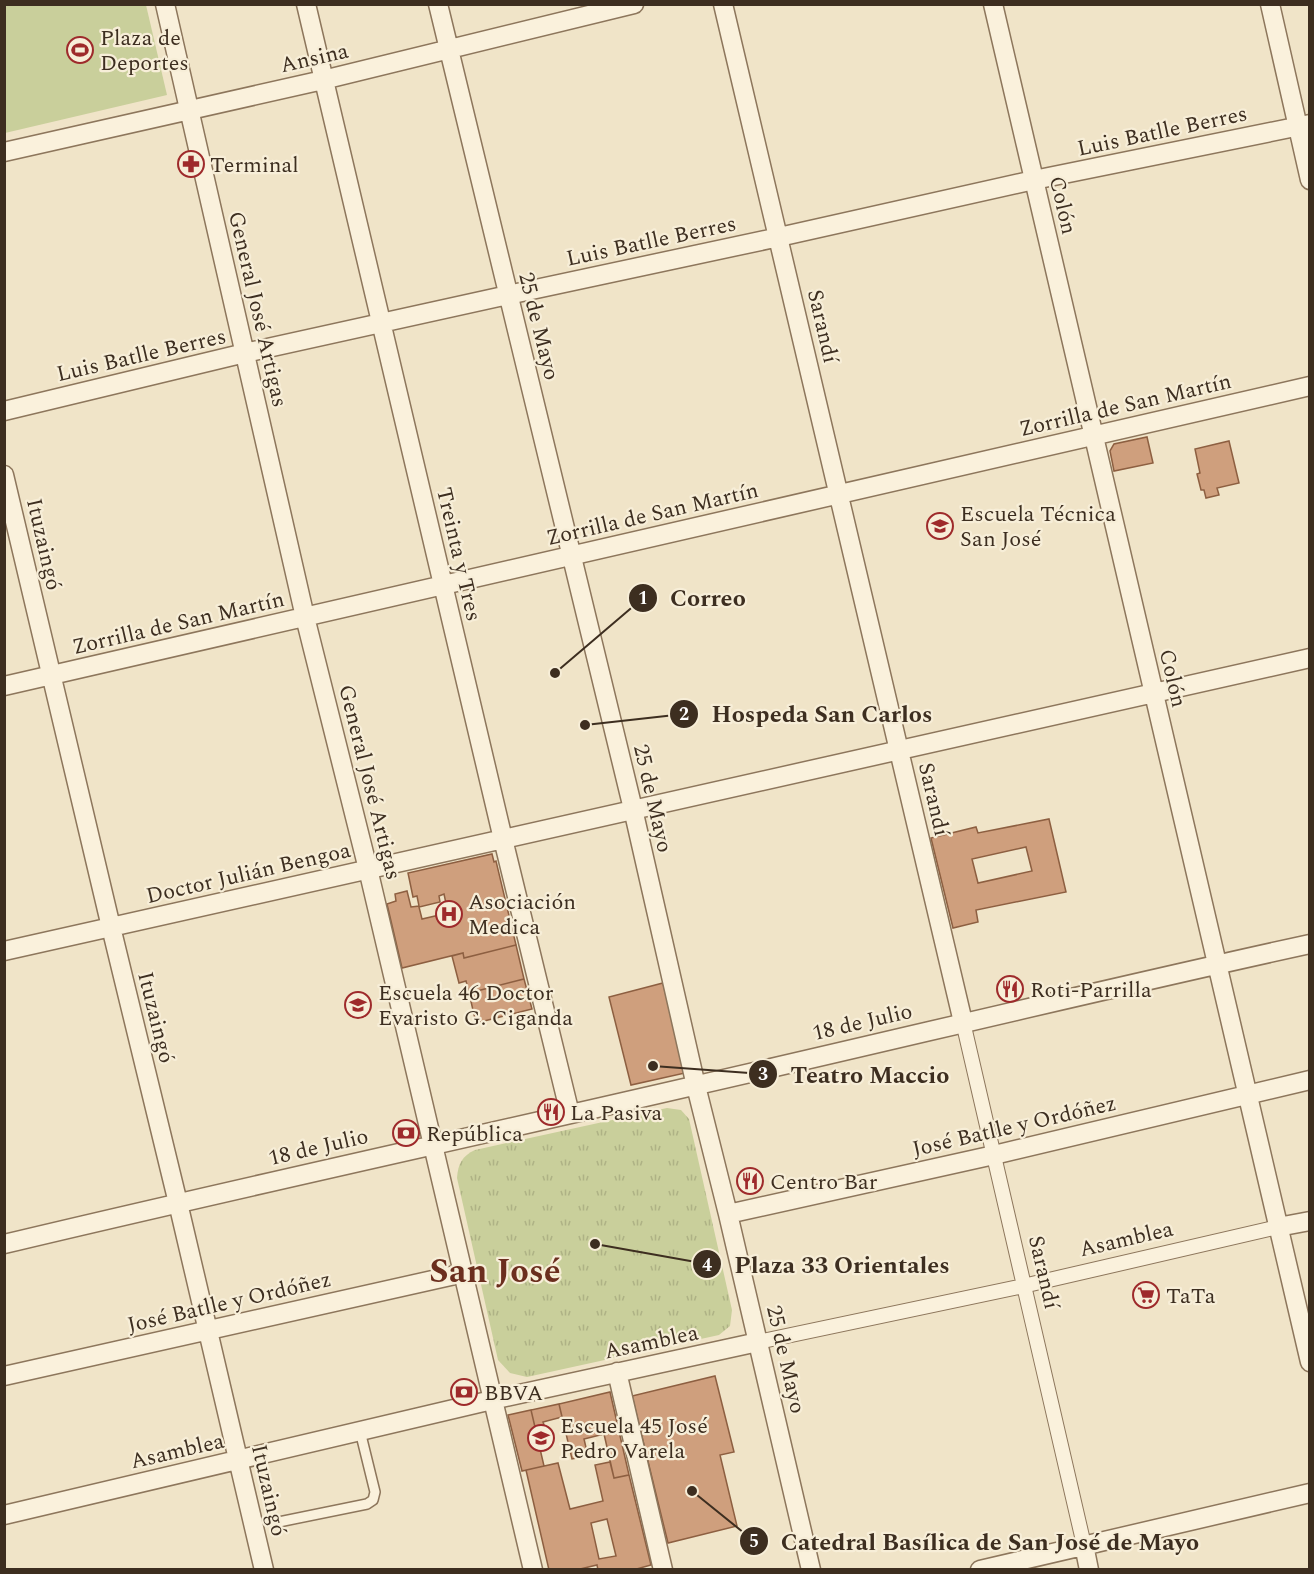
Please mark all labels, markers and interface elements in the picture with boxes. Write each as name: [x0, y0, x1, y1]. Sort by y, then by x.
place label: Plaza de Deportes: [100, 22, 189, 80]
sports icon: Plaza de Deportes: [65, 35, 95, 65]
street label: Ansina: [277, 35, 352, 82]
street label: Luis Batlle Berres: [1074, 97, 1250, 166]
pharmacy icon: Terminal: [176, 149, 206, 179]
place label: Terminal: [210, 149, 299, 182]
street label: Colón: [1040, 173, 1085, 238]
street label: Luis Batlle Berres: [563, 207, 739, 276]
street label: General José Artigas: [219, 208, 296, 411]
street label: 25 de Mayo: [509, 269, 568, 384]
street label: Sarandí: [798, 286, 847, 367]
street label: Luis Batlle Berres: [53, 320, 229, 391]
street label: Zorrilla de San Martín: [1016, 365, 1235, 446]
street label: Zorrilla de San Martín: [543, 474, 762, 555]
street label: Treinta y Tres: [427, 484, 490, 625]
street label: Ituzaingó: [17, 495, 70, 594]
place label: Escuela Técnica San José: [960, 498, 1116, 556]
school or university icon: Escuela Técnica San José: [925, 511, 955, 541]
callout: Correo: [628, 577, 758, 619]
text: Correo: [670, 581, 746, 617]
street label: Zorrilla de San Martín: [69, 583, 288, 664]
text: 1: [638, 585, 648, 612]
street label: Colón: [1150, 646, 1195, 711]
street label: General José Artigas: [329, 681, 410, 883]
callout: Hospeda San Carlos: [669, 693, 944, 735]
text: Hospeda San Carlos: [712, 697, 932, 733]
text: 2: [679, 701, 689, 728]
street label: 25 de Mayo: [624, 741, 681, 856]
street label: Sarandí: [909, 759, 958, 840]
street label: Doctor Julián Bengoa: [143, 834, 354, 913]
place label: Asociación Medica: [468, 886, 576, 944]
hospital icon: Asociación Medica: [434, 899, 464, 929]
street label: Ituzaingó: [128, 968, 183, 1067]
restaurant icon: Roti-Parrilla: [995, 974, 1025, 1004]
place label: Roti-Parrilla: [1030, 974, 1152, 1007]
place label: Escuela 46 Doctor Evaristo G. Ciganda: [378, 977, 573, 1035]
school or university icon: Escuela 46 Doctor Evaristo G. Ciganda: [343, 990, 373, 1020]
street label: 18 de Julio: [809, 995, 916, 1050]
callout: Teatro Maccio: [748, 1053, 961, 1095]
text: Teatro Maccio: [791, 1058, 949, 1094]
text: 3: [758, 1061, 768, 1088]
street label: José Batlle y Ordóñez: [909, 1087, 1120, 1166]
restaurant icon: La Pasiva: [536, 1097, 566, 1127]
place label: La Pasiva: [570, 1097, 662, 1130]
bank icon: República: [391, 1118, 421, 1148]
place label: República: [426, 1118, 523, 1151]
street label: 18 de Julio: [265, 1120, 372, 1175]
restaurant icon: Centro Bar: [735, 1166, 765, 1196]
place label: Centro Bar: [770, 1166, 878, 1199]
street label: Asamblea: [1076, 1213, 1177, 1266]
street label: Sarandí: [1019, 1232, 1068, 1313]
callout: Plaza 33 Orientales: [692, 1243, 962, 1285]
district label: San José: [429, 1246, 561, 1298]
text: Plaza 33 Orientales: [734, 1248, 950, 1284]
text: 4: [702, 1252, 712, 1279]
street label: José Batlle y Ordóñez: [124, 1263, 335, 1342]
supermarket icon: TaTa: [1131, 1280, 1161, 1310]
place label: TaTa: [1166, 1280, 1216, 1313]
street label: 25 de Mayo: [757, 1302, 814, 1417]
street label: Asamblea: [601, 1316, 702, 1369]
bank icon: BBVA: [449, 1377, 479, 1407]
place label: BBVA: [484, 1377, 543, 1410]
place label: Escuela 45 José Pedro Varela: [560, 1410, 708, 1468]
school or university icon: Escuela 45 José Pedro Varela: [526, 1423, 556, 1453]
street label: Asamblea: [127, 1425, 228, 1478]
street label: Ituzaingó: [242, 1441, 295, 1540]
callout: Catedral Basílica de San José de Mayo: [739, 1520, 1211, 1562]
text: Catedral Basílica de San José de Mayo: [781, 1525, 1199, 1561]
text: 5: [749, 1528, 759, 1555]

